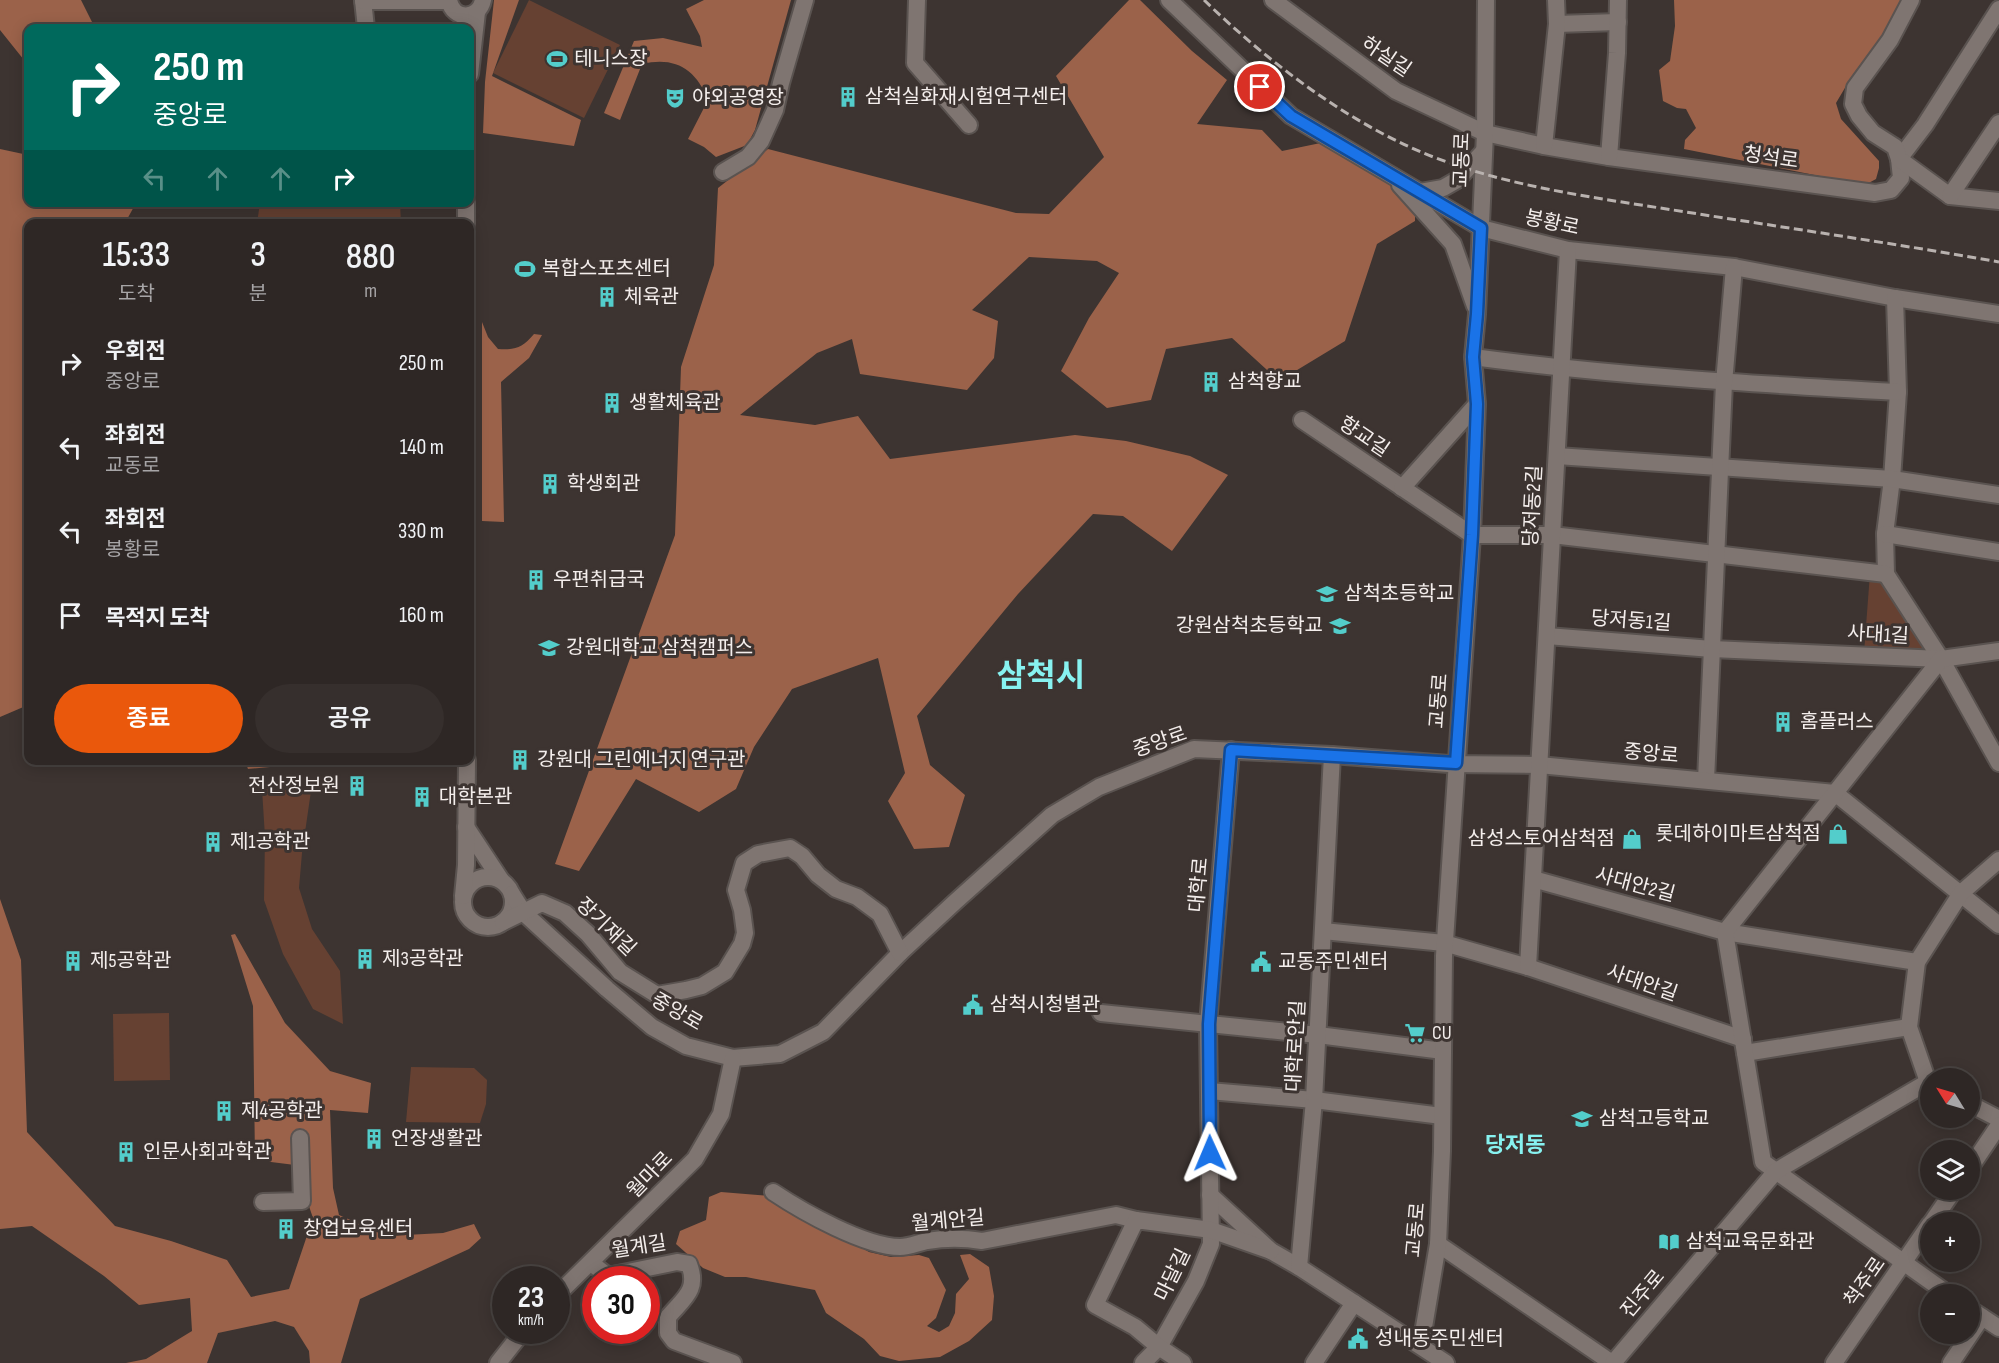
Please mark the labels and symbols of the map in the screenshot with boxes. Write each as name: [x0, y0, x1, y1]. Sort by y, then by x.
street label: 하실길: [1356, 32, 1416, 82]
sports icon: 테니스장: [545, 47, 569, 71]
place label: 테니스장: [574, 47, 648, 71]
pin: [1234, 61, 1285, 112]
building icon: 삼척실화재시험연구센터: [836, 85, 860, 109]
place label: 삼척실화재시험연구센터: [865, 85, 1067, 109]
theatre icon: 야외공영장: [663, 86, 687, 110]
place label: 야외공영장: [692, 86, 784, 110]
street label: 교동로: [1449, 132, 1475, 188]
street label: 청석로: [1742, 142, 1800, 174]
street label: 봉황로: [1523, 206, 1581, 240]
sports icon: 복합스포츠센터: [513, 257, 537, 281]
place label: 복합스포츠센터: [542, 257, 671, 281]
building icon: 체육관: [595, 285, 619, 309]
place label: 체육관: [624, 285, 679, 309]
building icon: 삼척향교: [1199, 370, 1223, 394]
place label: 삼척향교: [1228, 370, 1302, 394]
building icon: 생활체육관: [600, 391, 624, 415]
place label: 생활체육관: [629, 391, 721, 415]
street label: 향교길: [1334, 412, 1394, 462]
street label: 당저동2길: [1519, 465, 1547, 547]
building icon: 학생회관: [538, 472, 562, 496]
place label: 학생회관: [567, 472, 641, 496]
building icon: 우편취급국: [524, 568, 548, 592]
place label: 우편취급국: [553, 568, 645, 592]
school or university icon: 삼척초등학교: [1315, 582, 1339, 606]
place label: 삼척초등학교: [1344, 582, 1454, 606]
street label: 당저동1길: [1590, 606, 1672, 636]
place label: 강원삼척초등학교: [1176, 614, 1323, 638]
school or university icon: 강원삼척초등학교: [1328, 614, 1352, 638]
street label: 사대1길: [1846, 621, 1910, 649]
school or university icon: 강원대학교 삼척캠퍼스: [537, 636, 561, 660]
place label: 강원대학교 삼척캠퍼스: [566, 636, 753, 660]
district label: 삼척시: [997, 657, 1085, 696]
street label: 교동로: [1425, 673, 1453, 729]
building icon: 홈플러스: [1771, 710, 1795, 734]
place label: 홈플러스: [1800, 710, 1874, 734]
street label: 중앙로: [1130, 722, 1190, 762]
street label: 중앙로: [1622, 740, 1680, 768]
building icon: 강원대 그린에너지 연구관: [508, 748, 532, 772]
place label: 강원대 그린에너지 연구관: [537, 748, 746, 772]
place label: 전산정보원: [248, 774, 340, 798]
building icon: 전산정보원: [345, 774, 369, 798]
building icon: 대학본관: [410, 785, 434, 809]
place label: 대학본관: [439, 785, 513, 809]
place label: 롯데하이마트삼척점: [1655, 822, 1821, 846]
shop icon: 롯데하이마트삼척점: [1826, 822, 1850, 846]
place label: 삼성스토어삼척점: [1468, 827, 1615, 851]
shop icon: 삼성스토어삼척점: [1620, 827, 1644, 851]
building icon: 제1공학관: [201, 830, 225, 854]
place label: 제1공학관: [230, 830, 311, 854]
street label: 대학로: [1185, 856, 1213, 914]
street label: 사대안2길: [1592, 863, 1678, 907]
street label: 장기재길: [571, 893, 641, 961]
building icon: 제3공학관: [353, 947, 377, 971]
place label: 제3공학관: [382, 947, 464, 971]
building icon: 제5공학관: [61, 949, 85, 973]
place label: 제5공학관: [90, 949, 172, 973]
public building icon: 교동주민센터: [1249, 950, 1273, 974]
place label: 교동주민센터: [1278, 950, 1388, 974]
street label: 사대안길: [1603, 960, 1681, 1006]
street label: 중앙로: [647, 988, 707, 1036]
public building icon: 삼척시청별관: [961, 993, 985, 1017]
place label: 삼척시청별관: [990, 993, 1100, 1017]
street label: 대학로안길: [1282, 999, 1310, 1093]
supermarket icon: CU: [1403, 1021, 1427, 1045]
place label: CU: [1432, 1021, 1452, 1045]
north arrow: [1920, 1068, 1980, 1128]
building icon: 제4공학관: [212, 1099, 236, 1123]
place label: 제4공학관: [241, 1099, 323, 1123]
school or university icon: 삼척고등학교: [1570, 1107, 1594, 1131]
place label: 삼척고등학교: [1599, 1107, 1709, 1131]
position arrow: [1178, 1121, 1242, 1185]
building icon: 언장생활관: [362, 1127, 386, 1151]
place label: 언장생활관: [391, 1127, 483, 1151]
district label: 당저동: [1485, 1132, 1545, 1159]
building icon: 인문사회과학관: [114, 1140, 138, 1164]
place label: 인문사회과학관: [143, 1140, 272, 1164]
street label: 월마로: [622, 1147, 678, 1203]
street label: 교동로: [1402, 1201, 1430, 1259]
street label: 월계안길: [910, 1206, 986, 1236]
building icon: 창업보육센터: [274, 1217, 298, 1241]
place label: 창업보육센터: [303, 1217, 413, 1241]
library icon: 삼척교육문화관: [1657, 1230, 1681, 1254]
place label: 삼척교육문화관: [1686, 1230, 1815, 1254]
street label: 월계길: [610, 1231, 668, 1263]
street label: 마달길: [1150, 1245, 1196, 1305]
street label: 척주로: [1839, 1253, 1891, 1311]
street label: 진주로: [1616, 1265, 1670, 1323]
speed limit sign: 30: [582, 1266, 660, 1344]
public building icon: 성내동주민센터: [1346, 1327, 1370, 1351]
place label: 성내동주민센터: [1375, 1327, 1504, 1351]

